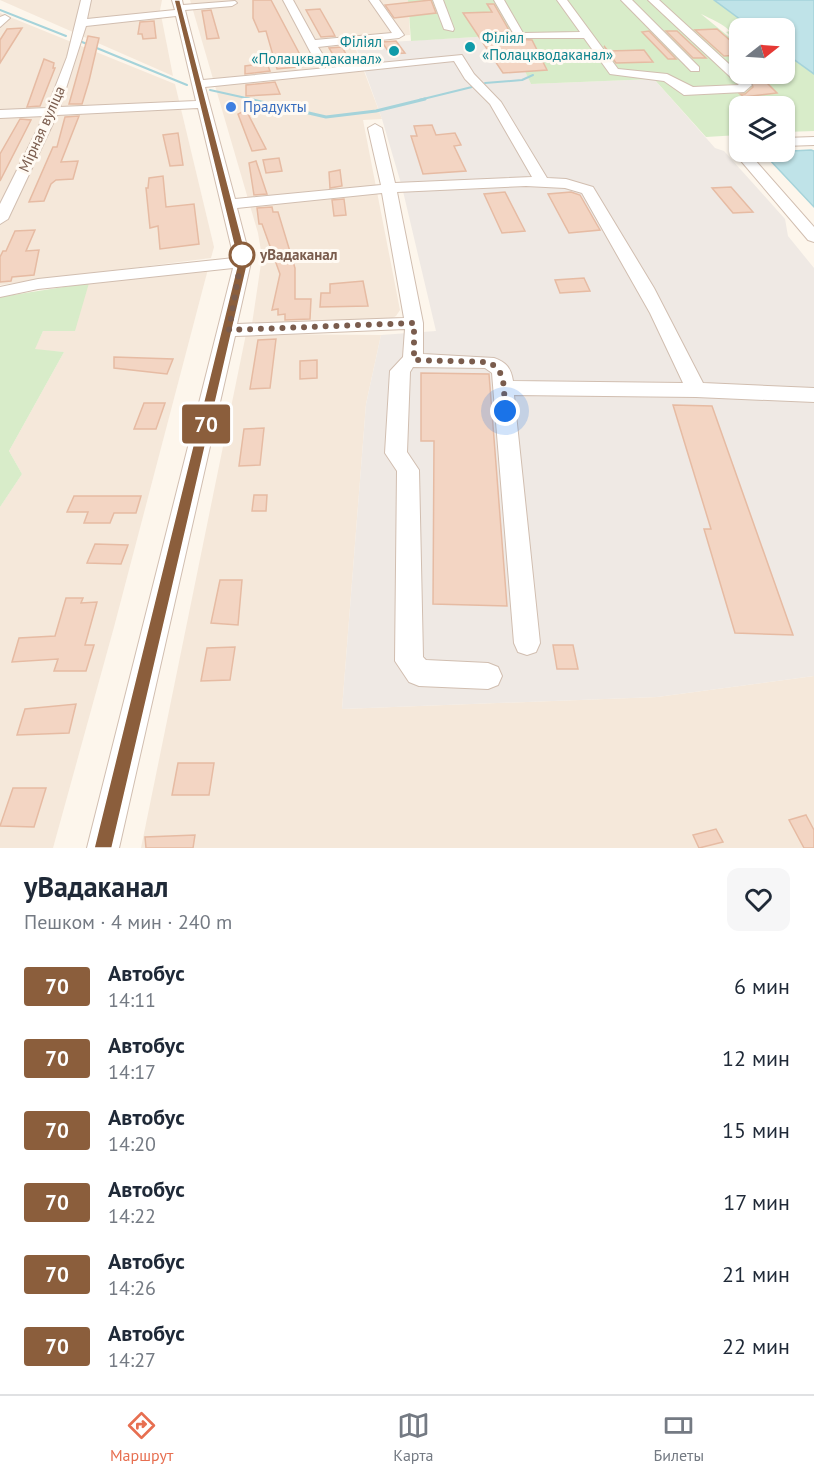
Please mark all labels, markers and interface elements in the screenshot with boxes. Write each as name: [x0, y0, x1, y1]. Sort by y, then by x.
north arrow: [729, 18, 795, 84]
map controls: [729, 18, 795, 162]
place label: Філіял «Полацкводаканал»: [482, 28, 613, 64]
place label: Філіял «Полацквадаканал»: [251, 32, 382, 68]
marker: Філіял «Полацкводаканал»: [463, 40, 477, 54]
marker: Філіял «Полацквадаканал»: [387, 44, 401, 58]
street label: Мірная вуліца: [14, 83, 69, 175]
button: layers: [729, 96, 795, 162]
place label: Прадукты: [243, 97, 307, 116]
marker: Прадукты: [224, 100, 238, 114]
marker: уВадаканал: [229, 242, 255, 268]
place label: уВадаканал: [259, 245, 337, 264]
your location: [490, 396, 520, 426]
line badge: 70: [179, 404, 233, 444]
text: 70: [194, 411, 218, 438]
text: уВадаканал: [24, 868, 169, 905]
button: heart: [727, 868, 790, 931]
text: Пешком · 4 мин · 240 m: [24, 909, 232, 935]
text: Автобус: [108, 959, 185, 987]
text: 6 мин: [734, 972, 790, 1000]
text: 70: [45, 973, 69, 1000]
text: 14:11: [108, 987, 156, 1013]
text: Автобус: [108, 1031, 185, 1059]
text: 12 мин: [722, 1044, 790, 1072]
text: 70: [45, 1045, 69, 1072]
text: 14:17: [108, 1059, 156, 1085]
text: Автобус: [108, 1103, 185, 1131]
text: 15 мин: [722, 1116, 790, 1144]
text: 70: [45, 1117, 69, 1144]
text: 14:20: [108, 1131, 156, 1157]
text: Автобус: [108, 1175, 185, 1203]
text: 17 мин: [723, 1188, 790, 1216]
text: 70: [45, 1189, 69, 1216]
text: 14:22: [108, 1203, 156, 1229]
text: Автобус: [108, 1247, 185, 1275]
text: 21 мин: [722, 1260, 790, 1288]
text: 70: [45, 1261, 69, 1288]
text: 14:26: [108, 1275, 156, 1301]
text: Автобус: [108, 1319, 185, 1347]
text: 22 мин: [722, 1332, 790, 1360]
text: 70: [45, 1333, 69, 1360]
text: 14:27: [108, 1347, 156, 1373]
tab: Маршрут: [110, 1409, 173, 1465]
tab: Карта: [393, 1409, 434, 1465]
tab: Билеты: [653, 1409, 704, 1465]

